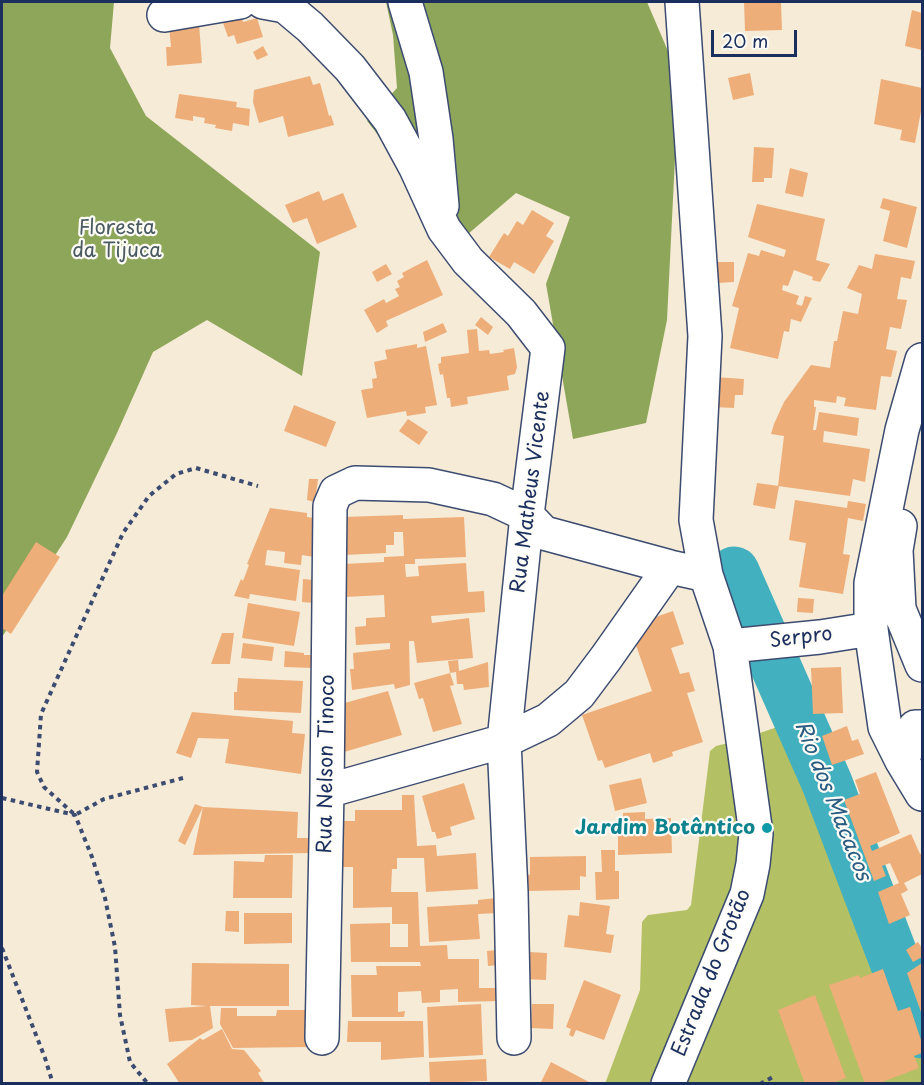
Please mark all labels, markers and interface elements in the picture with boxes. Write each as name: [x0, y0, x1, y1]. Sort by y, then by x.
scale bar: [714, 18, 800, 56]
text: 20 m: [722, 27, 768, 54]
park label: Floresta da Tijuca: [72, 216, 162, 263]
street label: Rua Matheus Vicente: [507, 389, 555, 595]
street label: Serpro: [768, 622, 834, 654]
street label: Rua Nelson Tinoco: [313, 674, 341, 854]
water label: Rio dos Macacos: [789, 718, 875, 884]
place label: Jardim Botântico: [575, 816, 755, 840]
marker: Jardim Botântico: [760, 821, 774, 835]
street label: Estrada do Grotão: [667, 886, 757, 1060]

